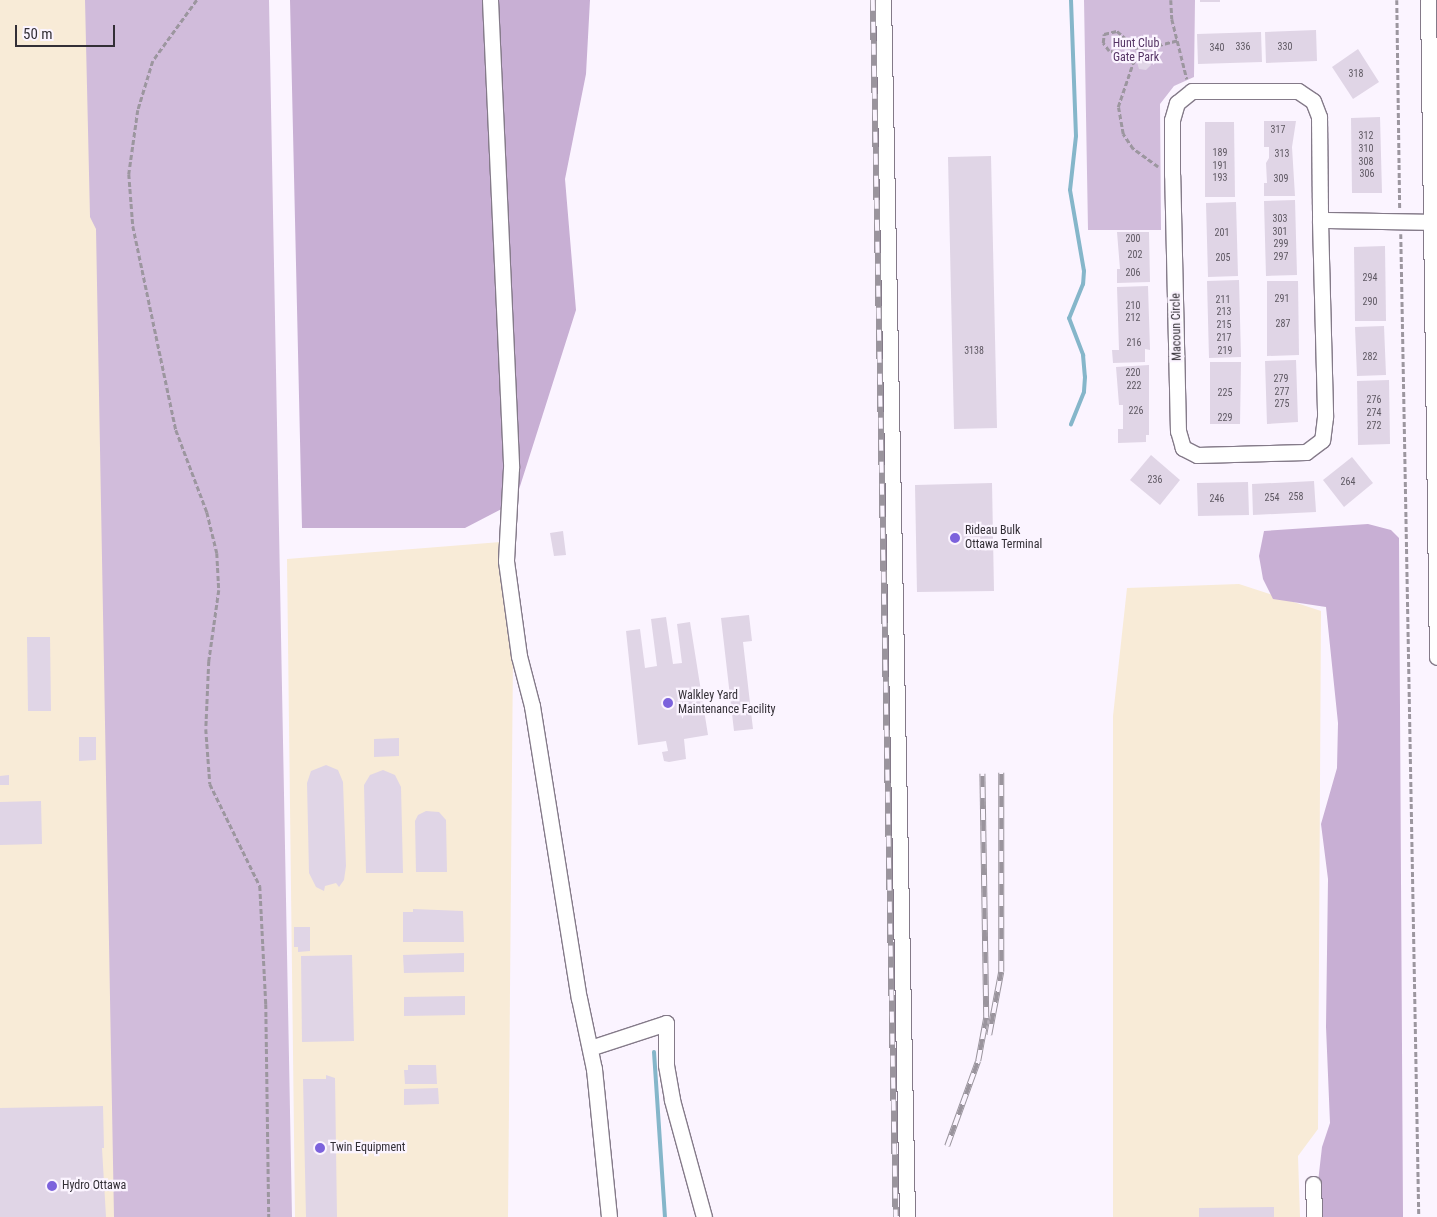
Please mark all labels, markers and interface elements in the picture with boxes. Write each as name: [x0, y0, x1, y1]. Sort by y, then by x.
scale bar: [18, 15, 118, 47]
text: 50 m: [23, 25, 53, 43]
park label: Hunt Club Gate Park: [1113, 37, 1159, 65]
house number: 336: [1236, 41, 1250, 53]
house number: 330: [1278, 41, 1292, 53]
house number: 340: [1210, 42, 1224, 54]
house number: 318: [1349, 68, 1363, 80]
house number: 317: [1271, 124, 1285, 136]
house number: 312: [1359, 130, 1373, 142]
house number: 310: [1359, 143, 1373, 155]
house number: 189: [1213, 147, 1227, 159]
house number: 313: [1275, 148, 1289, 160]
house number: 308: [1359, 156, 1373, 168]
house number: 191: [1213, 160, 1227, 172]
house number: 306: [1360, 168, 1374, 180]
house number: 193: [1213, 172, 1227, 184]
house number: 309: [1274, 173, 1288, 185]
house number: 303: [1273, 213, 1287, 225]
house number: 301: [1273, 226, 1287, 238]
house number: 201: [1215, 227, 1229, 239]
house number: 200: [1126, 233, 1140, 245]
house number: 299: [1274, 238, 1288, 250]
house number: 202: [1128, 249, 1142, 261]
house number: 297: [1274, 251, 1288, 263]
house number: 205: [1216, 252, 1230, 264]
house number: 206: [1126, 267, 1140, 279]
house number: 294: [1363, 272, 1377, 284]
street label: Macoun Circle: [1169, 293, 1185, 361]
house number: 291: [1275, 293, 1289, 305]
house number: 211: [1216, 294, 1230, 306]
house number: 290: [1363, 296, 1377, 308]
house number: 210: [1126, 300, 1140, 312]
house number: 213: [1217, 306, 1231, 318]
house number: 212: [1126, 312, 1140, 324]
house number: 287: [1276, 318, 1290, 330]
house number: 215: [1217, 319, 1231, 331]
house number: 217: [1217, 332, 1231, 344]
house number: 216: [1127, 337, 1141, 349]
house number: 3138: [964, 345, 984, 357]
house number: 219: [1218, 345, 1232, 357]
house number: 282: [1363, 351, 1377, 363]
house number: 220: [1126, 367, 1140, 379]
house number: 279: [1274, 373, 1288, 385]
house number: 222: [1127, 380, 1141, 392]
house number: 277: [1275, 386, 1289, 398]
house number: 225: [1218, 387, 1232, 399]
house number: 276: [1367, 394, 1381, 406]
house number: 275: [1275, 398, 1289, 410]
house number: 226: [1129, 405, 1143, 417]
house number: 274: [1367, 407, 1381, 419]
house number: 229: [1218, 412, 1232, 424]
house number: 272: [1367, 420, 1381, 432]
house number: 236: [1148, 474, 1162, 486]
house number: 264: [1341, 476, 1355, 488]
house number: 258: [1289, 491, 1303, 503]
house number: 254: [1265, 492, 1279, 504]
house number: 246: [1210, 493, 1224, 505]
place label: Rideau Bulk Ottawa Terminal: [965, 524, 1042, 552]
marker: Rideau Bulk Ottawa Terminal: [949, 532, 961, 544]
place label: Walkley Yard Maintenance Facility: [678, 689, 776, 717]
marker: Walkley Yard Maintenance Facility: [662, 697, 674, 709]
place label: Twin Equipment: [330, 1141, 405, 1155]
marker: Twin Equipment: [314, 1142, 326, 1154]
place label: Hydro Ottawa: [62, 1179, 126, 1193]
marker: Hydro Ottawa: [46, 1180, 58, 1192]

